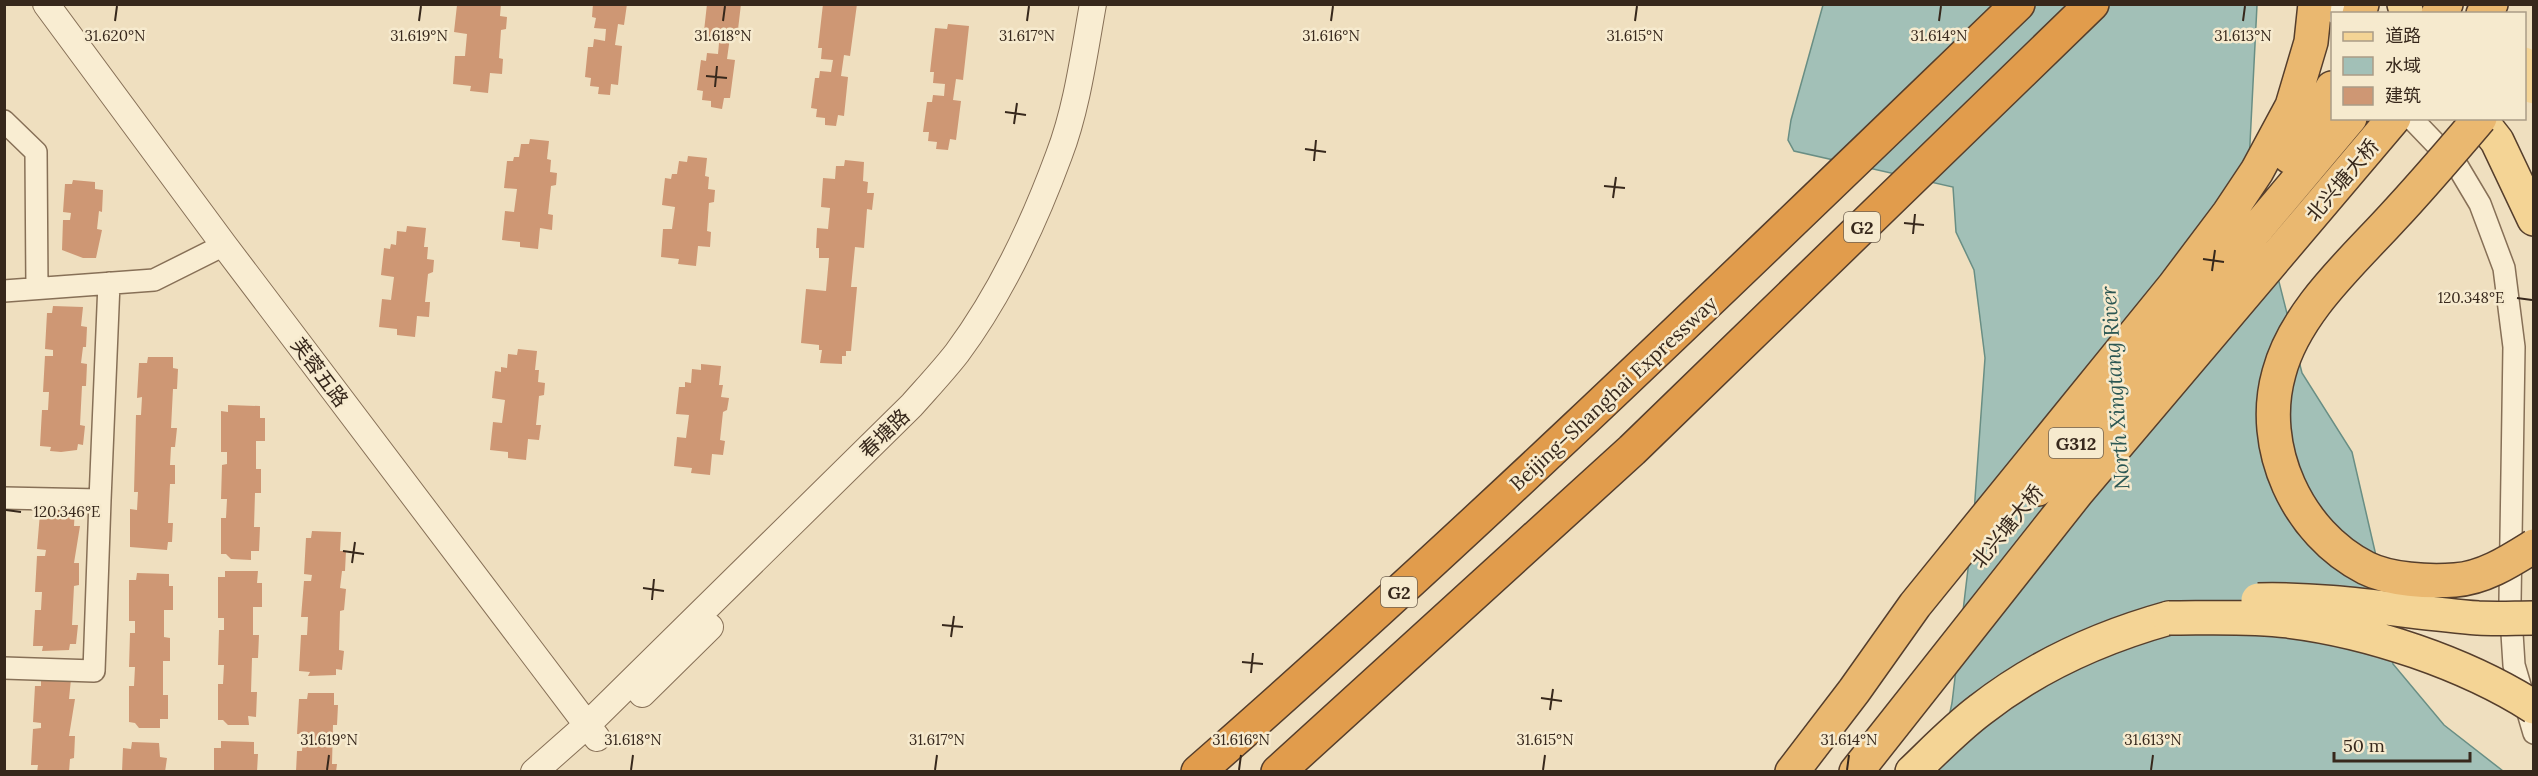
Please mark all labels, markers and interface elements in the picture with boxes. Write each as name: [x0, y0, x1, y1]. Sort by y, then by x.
legend: [2331, 12, 2526, 120]
text: 道路: [2385, 24, 2421, 47]
text: 31.620°N: [85, 26, 145, 45]
text: 31.619°N: [390, 26, 448, 45]
text: 31.618°N: [694, 26, 752, 45]
text: 31.617°N: [999, 26, 1055, 45]
text: 31.616°N: [1302, 26, 1360, 45]
text: 31.615°N: [1606, 26, 1664, 45]
text: 31.614°N: [1911, 26, 1967, 45]
text: 31.613°N: [2214, 26, 2272, 45]
text: 水域: [2385, 54, 2421, 77]
text: 建筑: [2385, 84, 2421, 107]
street label: 北兴塘大桥: [2300, 134, 2384, 226]
road number: G2: [1844, 212, 1880, 242]
water label: North Xingtang River: [2094, 285, 2136, 491]
text: 120.348°E: [2438, 288, 2504, 307]
street label: Beijing–Shanghai Expressway: [1504, 290, 1722, 496]
street label: 芙蓉五路: [286, 333, 354, 411]
street label: 春塘路: [854, 403, 914, 463]
road number: G312: [2049, 428, 2103, 458]
street label: 北兴塘大桥: [1966, 479, 2048, 573]
text: 120.346°E: [34, 502, 100, 521]
road number: G2: [1381, 577, 1417, 607]
scale bar: [2334, 725, 2470, 763]
text: 31.619°N: [300, 730, 358, 749]
text: 31.618°N: [604, 730, 662, 749]
text: 31.617°N: [909, 730, 965, 749]
text: 31.616°N: [1212, 730, 1270, 749]
text: 31.615°N: [1516, 730, 1574, 749]
text: 31.614°N: [1821, 730, 1877, 749]
text: 31.613°N: [2124, 730, 2182, 749]
text: 50 m: [2343, 734, 2385, 757]

